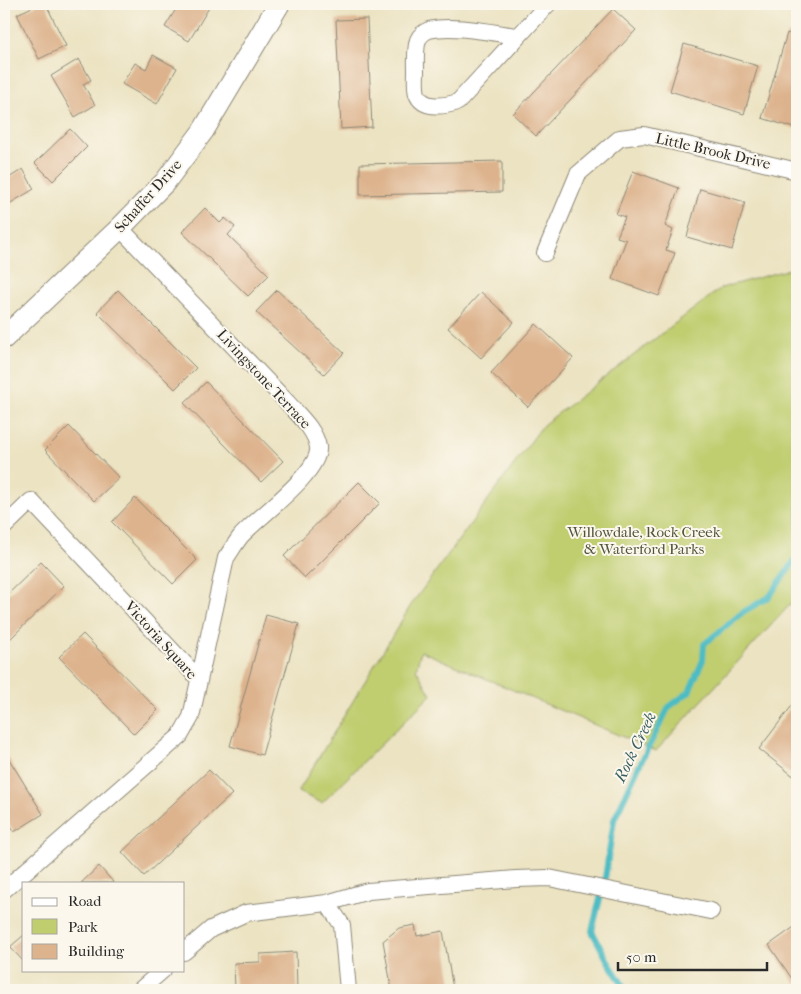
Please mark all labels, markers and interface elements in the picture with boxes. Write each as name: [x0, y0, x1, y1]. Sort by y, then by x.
street label: Little Brook Drive: [654, 129, 773, 173]
street label: Schaffer Drive: [110, 155, 186, 236]
street label: Livingstone Terrace: [213, 325, 315, 433]
park label: Willowdale, Rock Creek & Waterford Parks: [567, 523, 721, 558]
street label: Victoria Square: [120, 596, 201, 683]
water label: Rock Creek: [609, 709, 660, 786]
legend: [22, 882, 185, 972]
text: Road: [68, 892, 102, 910]
text: Park: [68, 918, 98, 936]
scale bar: [618, 939, 767, 971]
text: Building: [68, 942, 125, 960]
text: 50 m: [626, 948, 657, 966]

